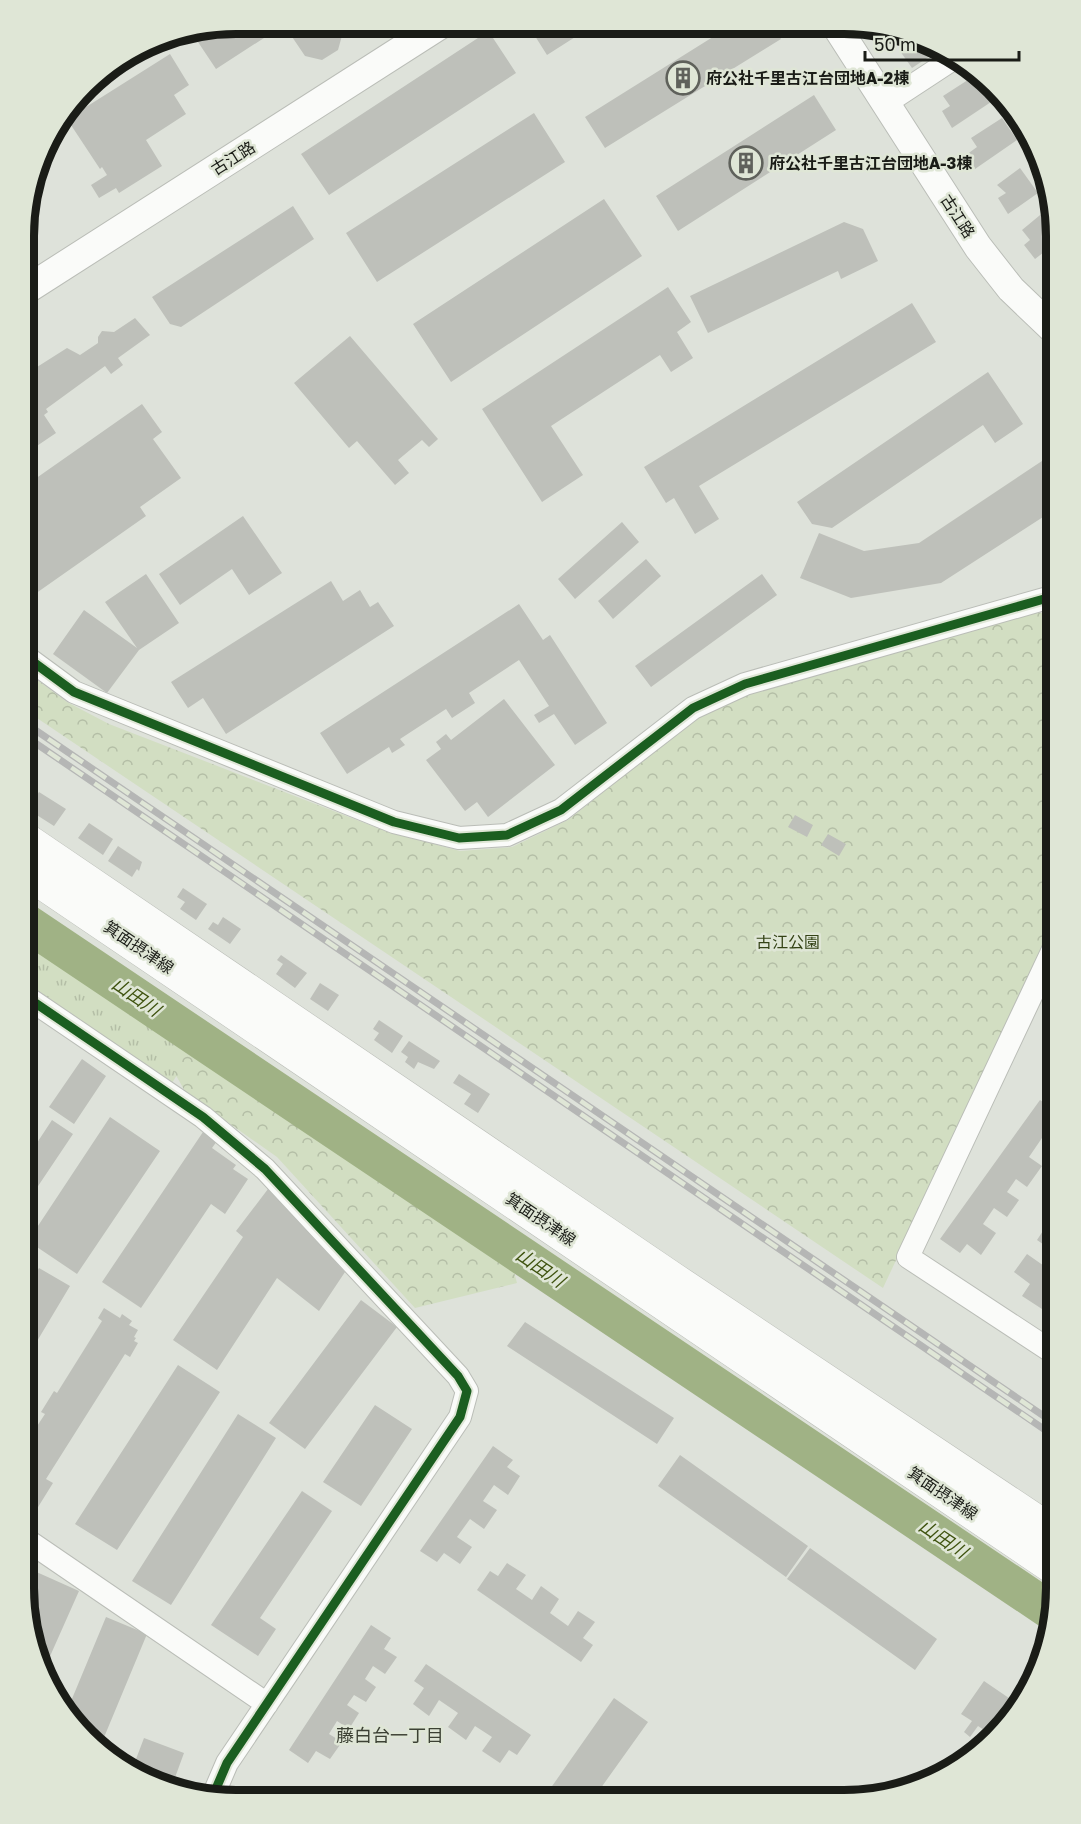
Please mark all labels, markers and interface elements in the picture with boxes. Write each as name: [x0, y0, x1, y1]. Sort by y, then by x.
scale bar: [865, 24, 1020, 62]
text: 50 m: [874, 33, 916, 55]
building icon: 府公社千里古江台団地A-2棟: [665, 60, 701, 96]
place label: 府公社千里古江台団地A-2棟: [706, 68, 909, 88]
street label: 古江路: [207, 137, 259, 179]
building icon: 府公社千里古江台団地A-3棟: [728, 145, 764, 181]
place label: 府公社千里古江台団地A-3棟: [769, 153, 972, 173]
street label: 古江路: [937, 190, 979, 242]
street label: 箕面摂津線: [100, 916, 178, 978]
park label: 古江公園: [756, 932, 820, 952]
water label: 山田川: [108, 972, 167, 1022]
street label: 箕面摂津線: [502, 1188, 580, 1250]
water label: 山田川: [512, 1243, 571, 1293]
street label: 箕面摂津線: [904, 1462, 982, 1524]
water label: 山田川: [915, 1514, 974, 1564]
district label: 藤白台一丁目: [336, 1724, 444, 1746]

